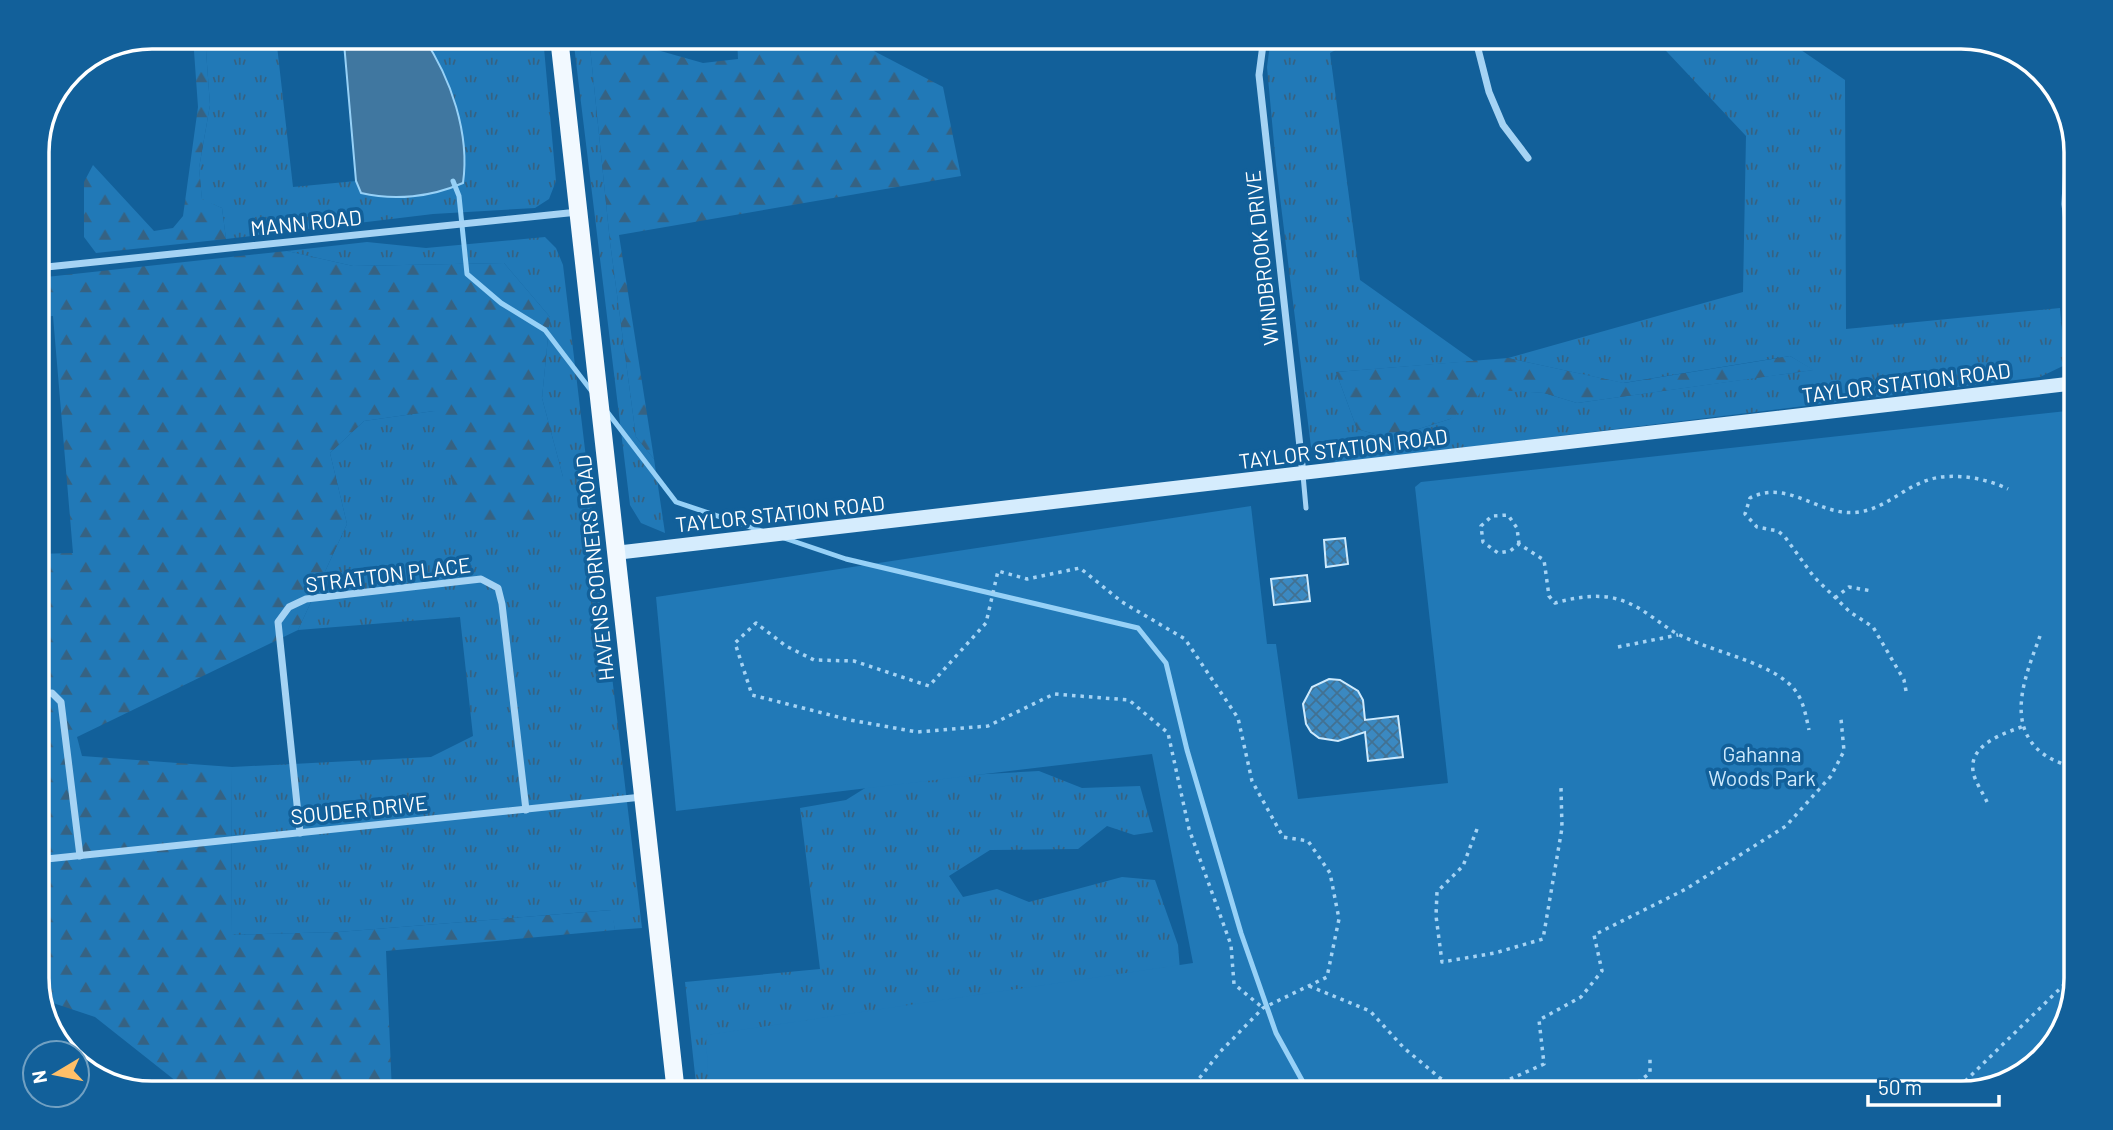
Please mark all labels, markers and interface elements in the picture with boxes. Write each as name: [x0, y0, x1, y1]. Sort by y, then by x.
street label: WINDBROOK DRIVE: [1239, 169, 1283, 347]
street label: MANN ROAD: [249, 204, 363, 240]
street label: TAYLOR STATION ROAD: [1800, 357, 2012, 407]
street label: TAYLOR STATION ROAD: [1237, 423, 1449, 473]
street label: HAVENS CORNERS ROAD: [570, 454, 618, 682]
street label: TAYLOR STATION ROAD: [674, 490, 886, 536]
street label: STRATTON PLACE: [304, 551, 472, 597]
park label: Gahanna Woods Park: [1708, 741, 1816, 790]
street label: SOUDER DRIVE: [289, 789, 429, 829]
north arrow: [21, 1039, 91, 1109]
scale bar: [1868, 1064, 1999, 1108]
text: N: [26, 1069, 51, 1085]
text: 50 m: [1878, 1074, 1922, 1099]

